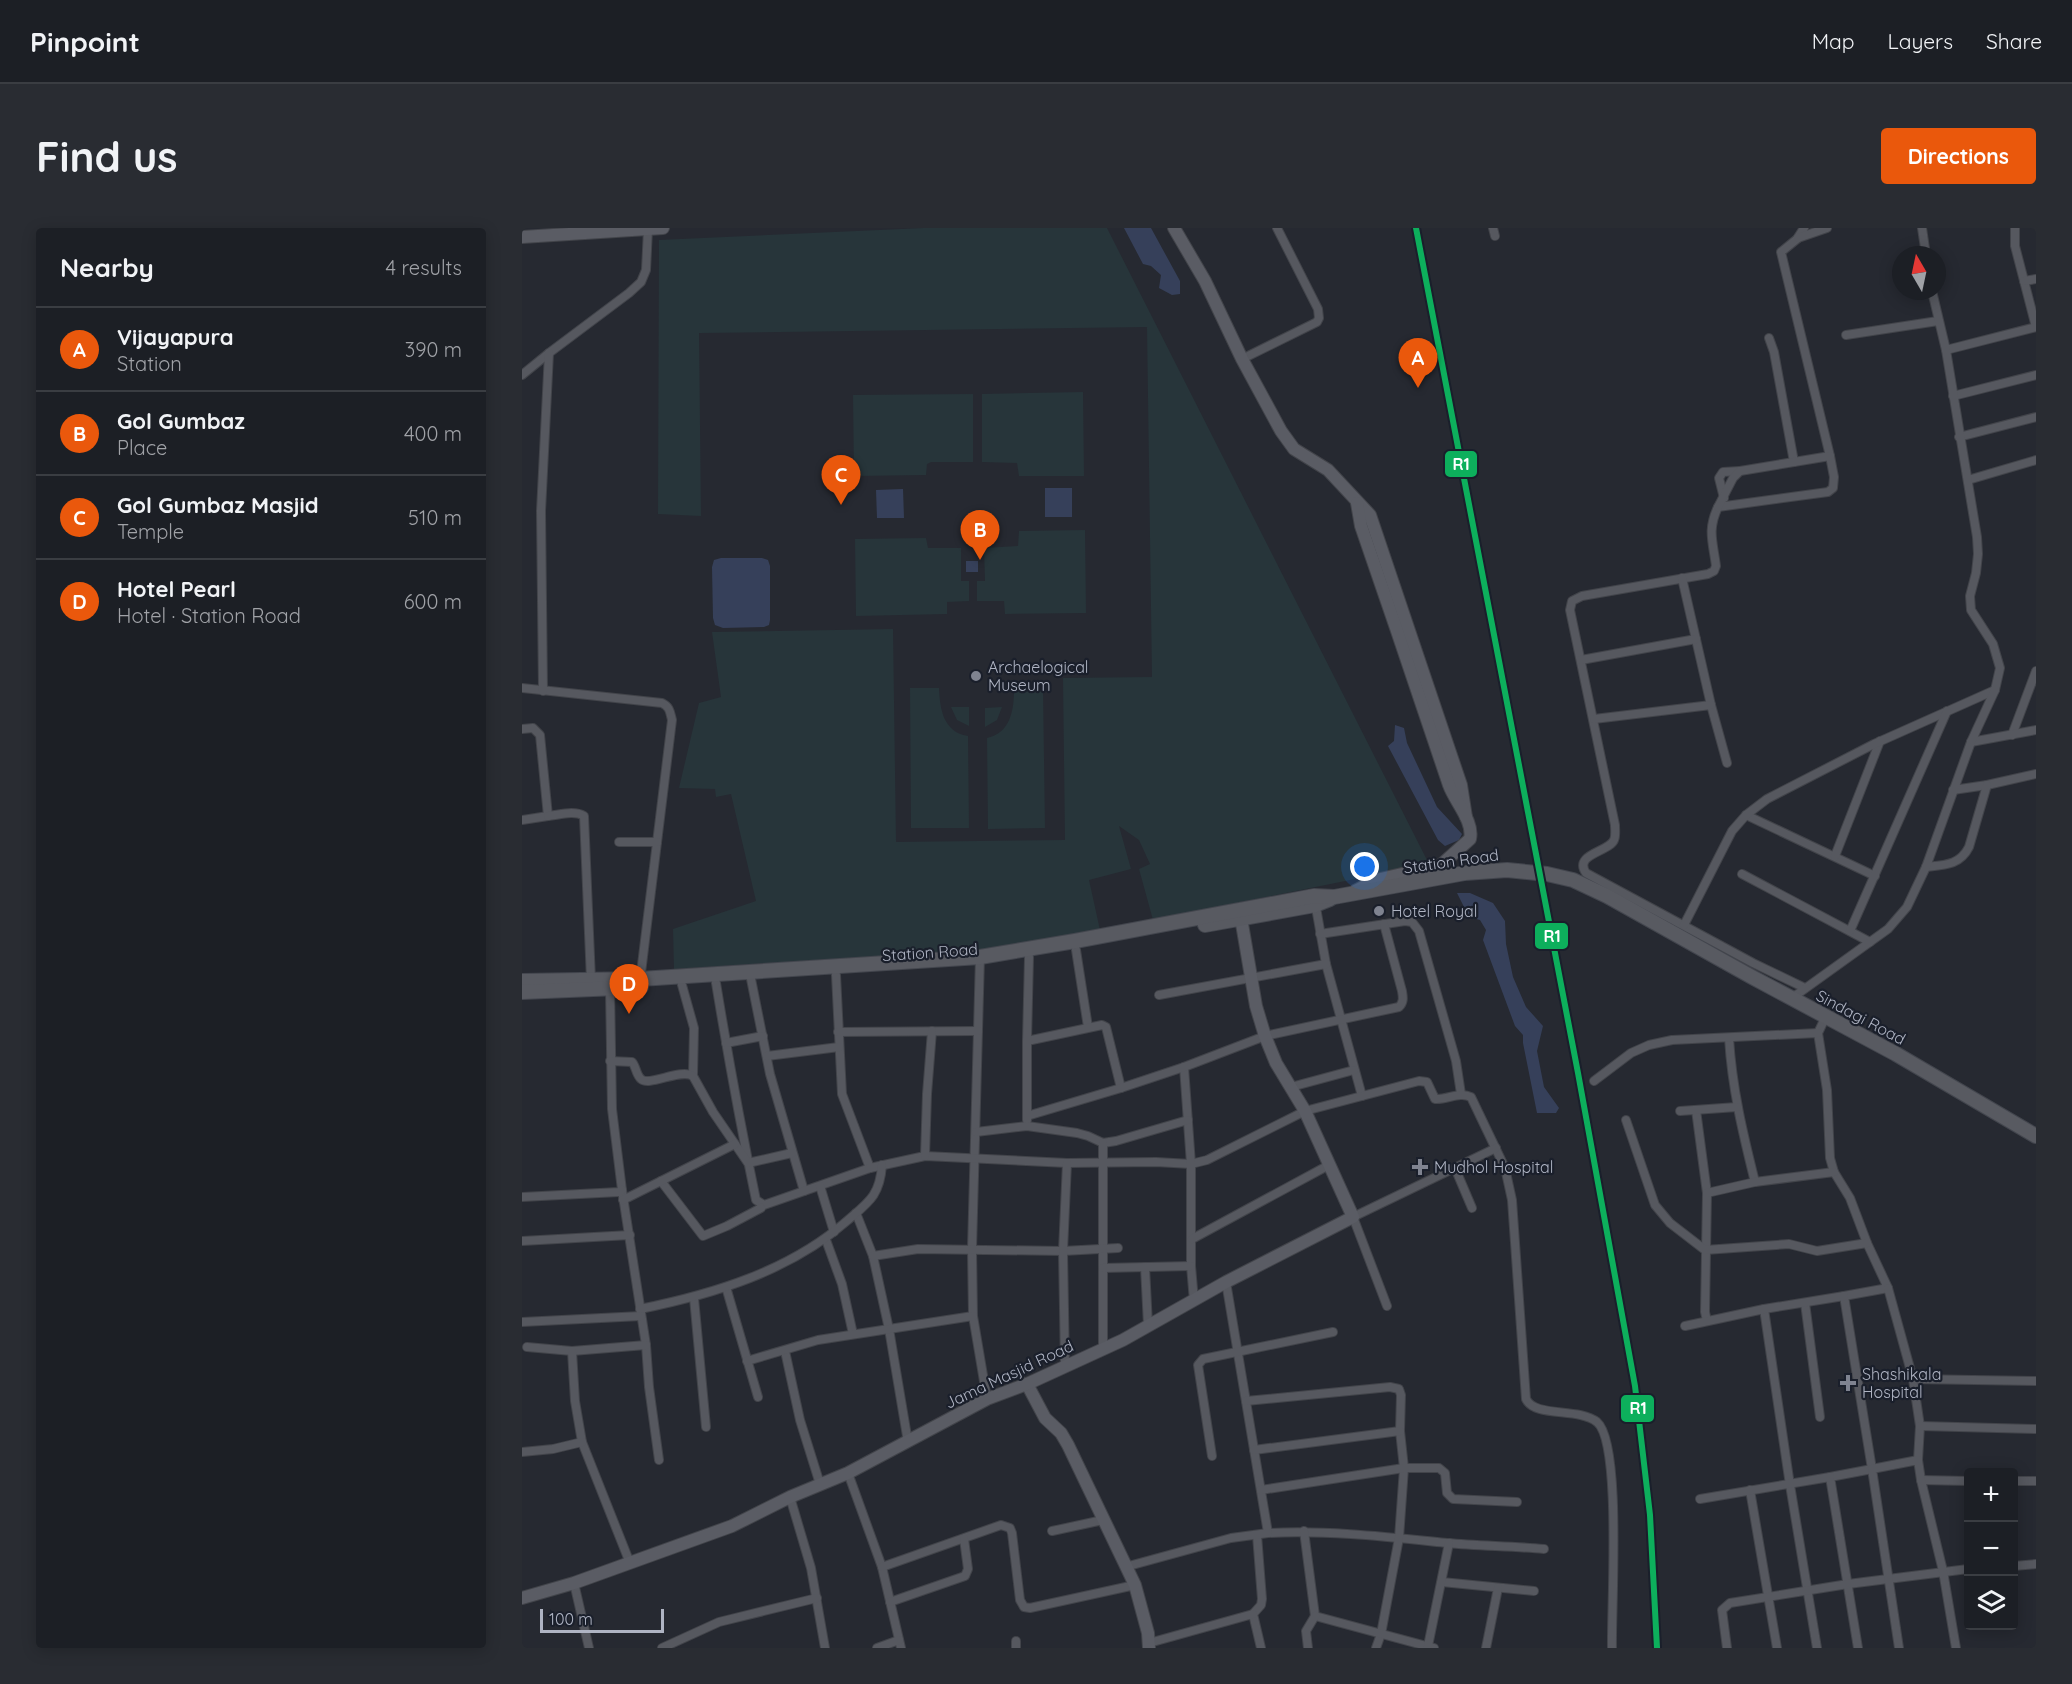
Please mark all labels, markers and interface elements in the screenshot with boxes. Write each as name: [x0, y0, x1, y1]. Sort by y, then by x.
text: Pinpoint: [30, 24, 140, 59]
text: Map: [1812, 28, 1855, 54]
text: Layers: [1888, 28, 1953, 54]
text: Share: [1986, 28, 2042, 54]
button: Directions: [1881, 128, 2036, 184]
text: Find us: [36, 130, 178, 183]
north arrow: [1892, 246, 1946, 300]
text: Nearby: [60, 251, 154, 284]
text: 4 results: [386, 255, 462, 280]
text: Vijayapura: [117, 323, 234, 351]
text: A: [73, 337, 86, 362]
text: 390 m: [405, 337, 462, 362]
pin: A: [1398, 338, 1438, 388]
text: Station: [117, 351, 182, 376]
text: Gol Gumbaz: [117, 407, 245, 435]
text: B: [73, 421, 86, 446]
text: 400 m: [404, 421, 462, 446]
text: Place: [117, 435, 167, 460]
line badge: R1: [1444, 450, 1478, 478]
text: R1: [1452, 454, 1470, 474]
pin: C: [822, 456, 860, 505]
text: Gol Gumbaz Masjid: [117, 491, 319, 519]
text: C: [73, 505, 86, 530]
text: 510 m: [408, 505, 462, 530]
pin: B: [960, 510, 1000, 560]
text: Temple: [117, 519, 184, 544]
text: Hotel Pearl: [117, 575, 236, 603]
text: D: [72, 589, 87, 614]
text: 600 m: [404, 589, 462, 614]
text: Hotel · Station Road: [117, 603, 301, 628]
place label: Archaelogical Museum: [988, 657, 1089, 695]
marker: Archaelogical Museum: [969, 669, 983, 683]
street label: Station Road: [1402, 844, 1500, 878]
your location: [1350, 852, 1379, 881]
place label: Hotel Royal: [1391, 901, 1477, 921]
marker: Hotel Royal: [1372, 904, 1386, 918]
line badge: R1: [1534, 922, 1569, 950]
text: R1: [1543, 926, 1561, 946]
street label: Station Road: [881, 939, 979, 965]
pin: D: [610, 964, 648, 1014]
street label: Sindagi Road: [1813, 985, 1909, 1049]
place label: Mudhol Hospital: [1434, 1157, 1553, 1177]
marker: Mudhol Hospital: [1411, 1158, 1429, 1176]
street label: Jama Masjid Road: [942, 1335, 1076, 1413]
place label: Shashikala Hospital: [1862, 1364, 1941, 1402]
marker: Shashikala Hospital: [1839, 1374, 1857, 1392]
line badge: R1: [1620, 1394, 1655, 1423]
text: R1: [1629, 1398, 1647, 1418]
map controls: [1964, 1468, 2018, 1630]
button: +: [1964, 1468, 2018, 1522]
button: −: [1964, 1522, 2018, 1576]
button: layers: [1964, 1576, 2018, 1630]
scale bar: [540, 1606, 664, 1634]
text: 100 m: [549, 1609, 593, 1629]

